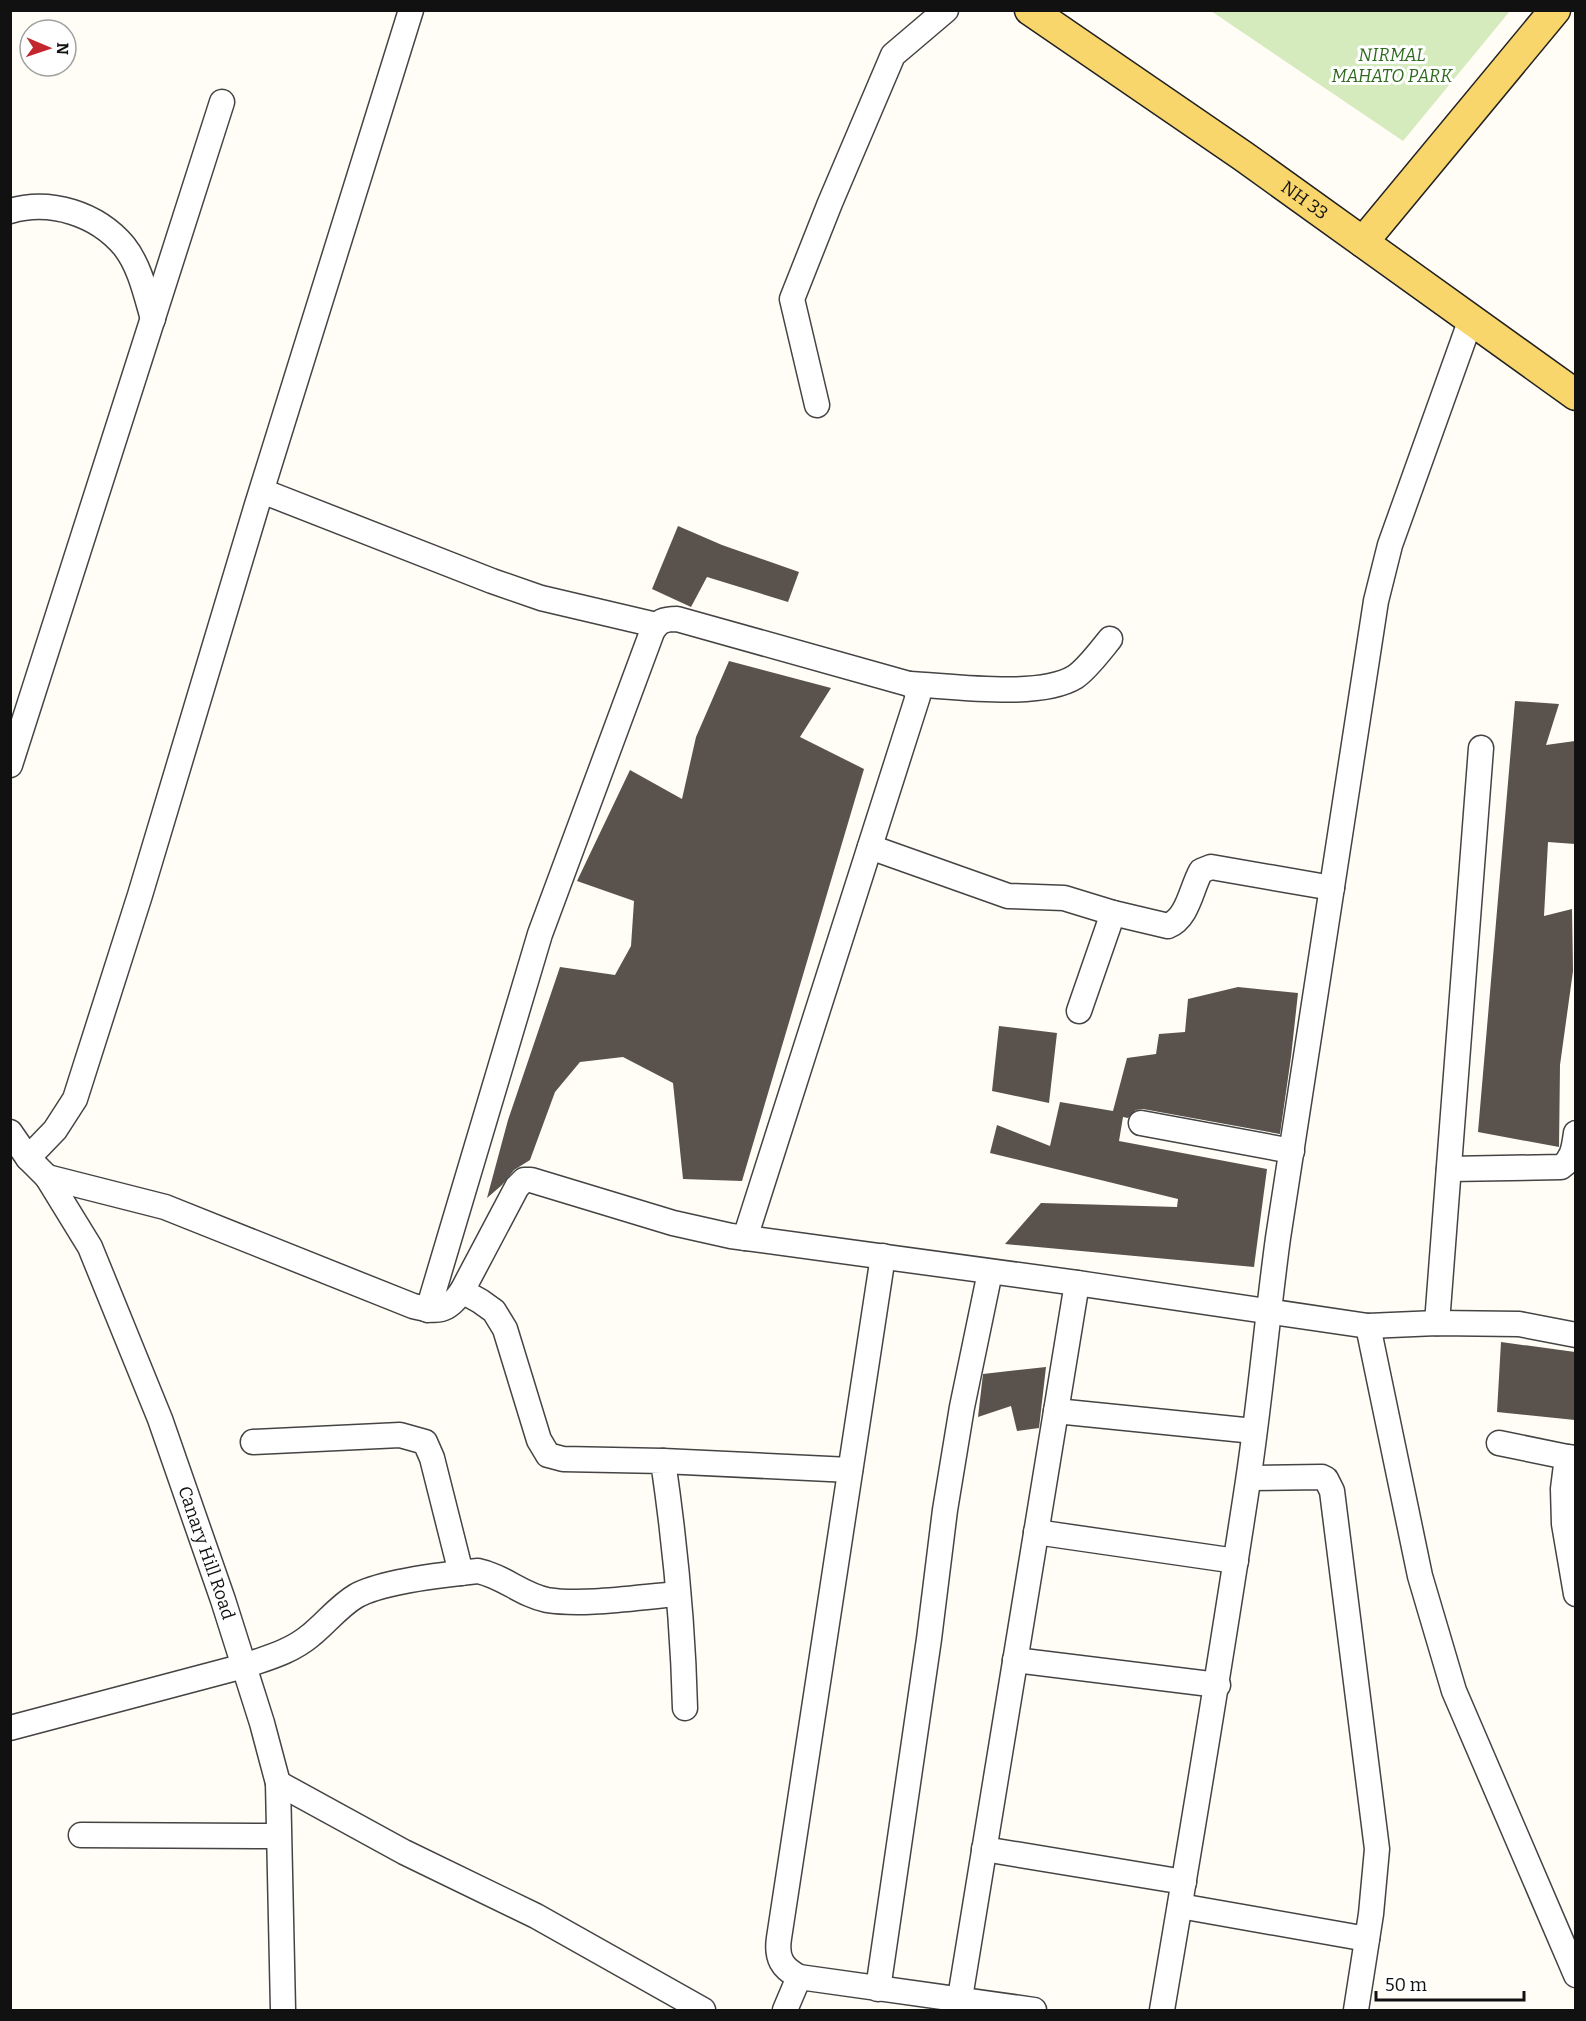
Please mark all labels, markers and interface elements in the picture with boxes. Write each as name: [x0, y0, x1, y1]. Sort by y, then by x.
north arrow: [18, 18, 78, 78]
text: N: [53, 42, 72, 55]
park label: NIRMAL MAHATO PARK: [1331, 44, 1453, 87]
street label: NH 33: [1277, 176, 1332, 224]
street label: Canary Hill Road: [173, 1483, 240, 1623]
scale bar: [1376, 1964, 1524, 2002]
text: 50 m: [1385, 1974, 1427, 1996]

